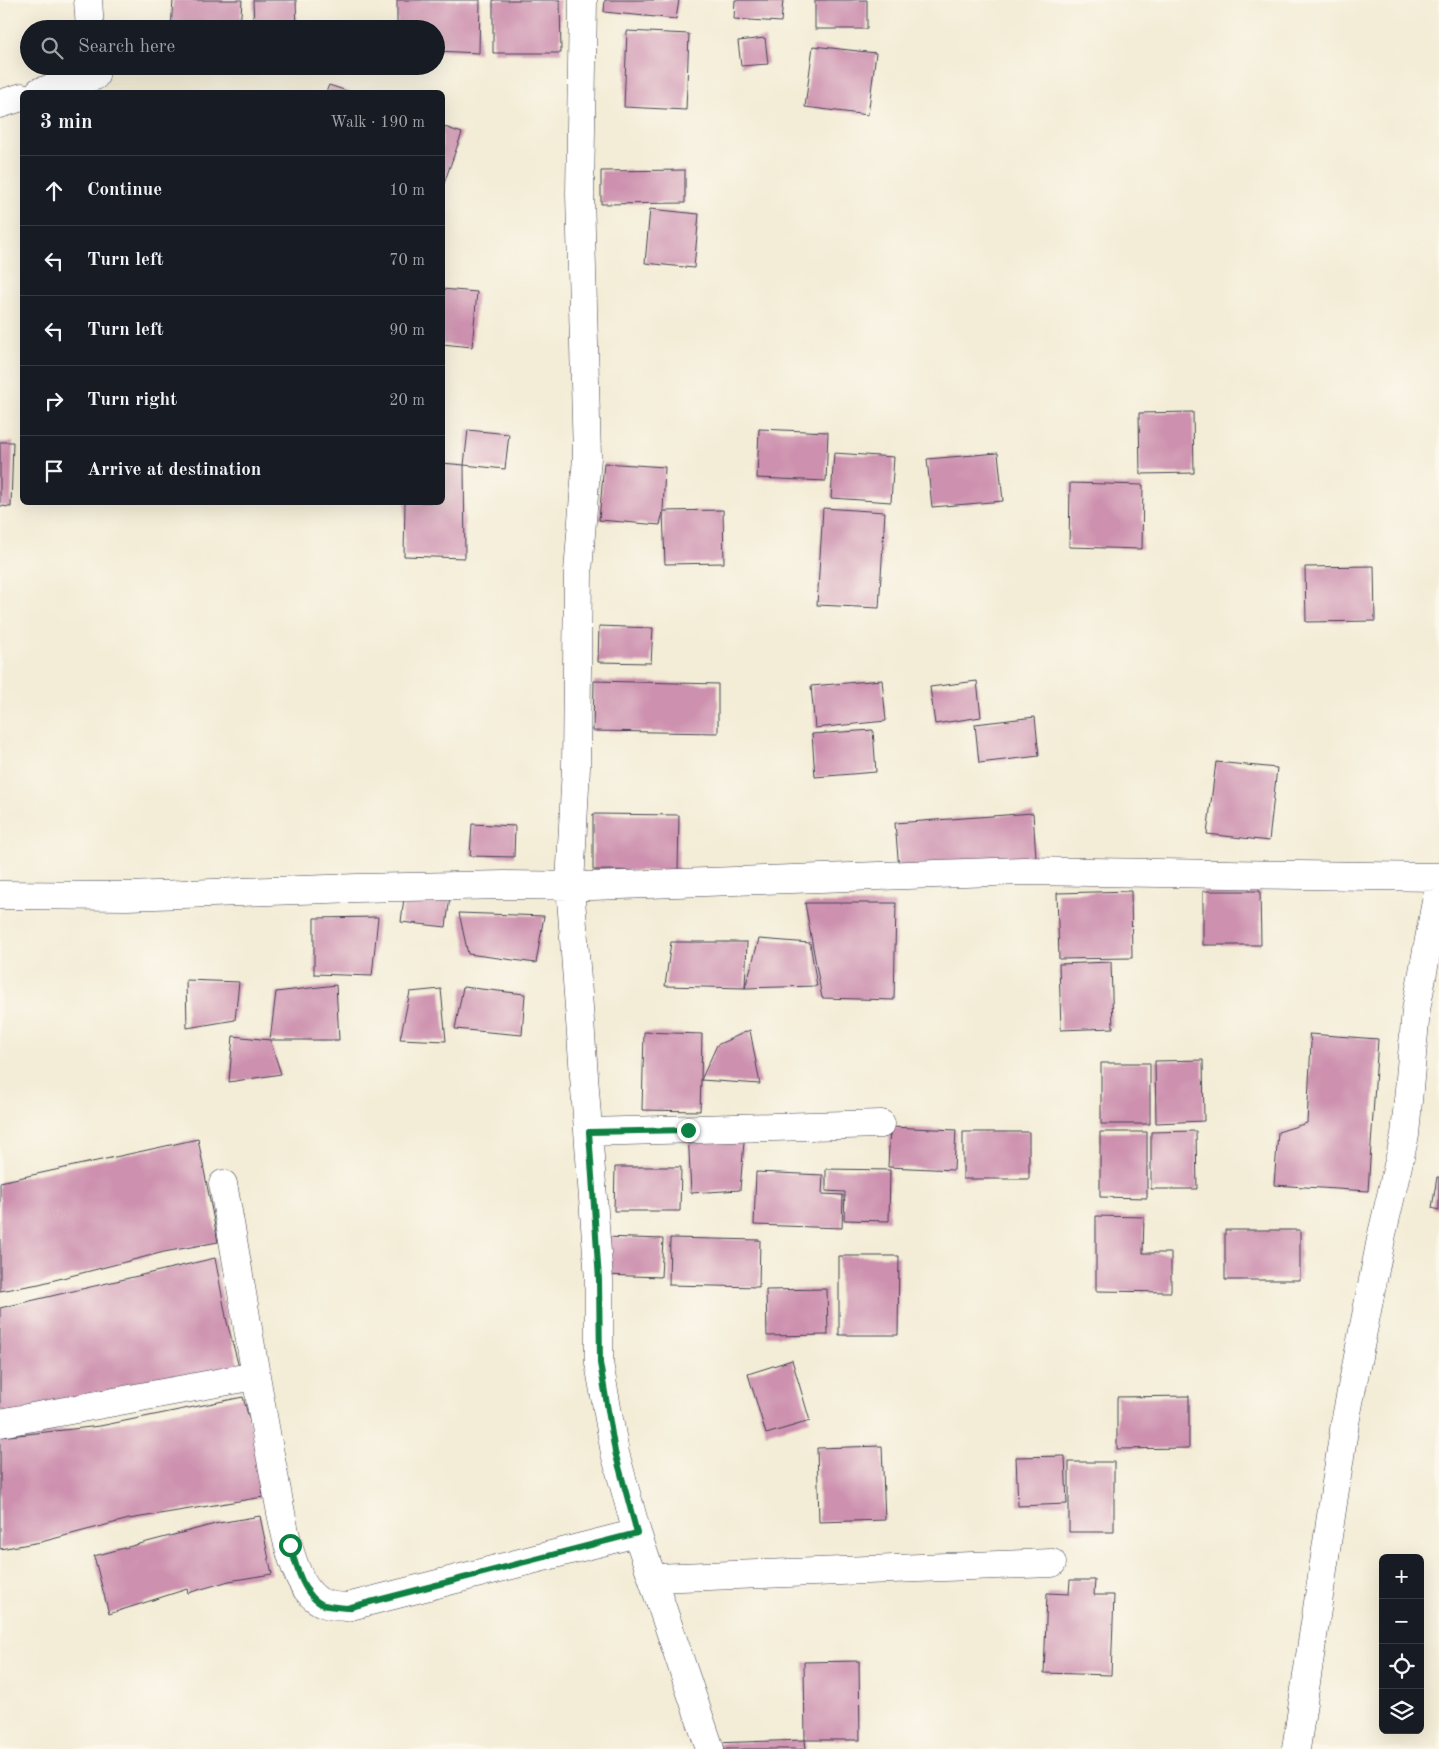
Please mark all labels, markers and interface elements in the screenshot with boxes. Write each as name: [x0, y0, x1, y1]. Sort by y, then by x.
search box: [20, 20, 445, 75]
icon: search: [38, 34, 66, 62]
text: Search here: [78, 38, 175, 57]
text: 3 min: [40, 112, 93, 133]
text: Walk · 190 m: [330, 115, 425, 131]
icon: ahead: [40, 177, 68, 205]
text: Continue: [87, 181, 162, 200]
text: 10 m: [389, 183, 425, 199]
icon: left: [40, 247, 68, 275]
text: Turn left: [87, 251, 164, 270]
text: 70 m: [389, 253, 425, 269]
icon: left: [40, 317, 68, 345]
text: Turn left: [87, 321, 164, 340]
text: 90 m: [389, 323, 425, 339]
icon: right: [40, 387, 68, 415]
text: Turn right: [87, 391, 177, 410]
text: 20 m: [389, 393, 425, 409]
icon: arrive: [40, 457, 68, 485]
text: Arrive at destination: [87, 461, 261, 480]
route end: [677, 1119, 700, 1142]
route start: [279, 1534, 302, 1557]
map controls: [1379, 1554, 1424, 1734]
button: +: [1379, 1554, 1424, 1599]
button: −: [1379, 1599, 1424, 1644]
button: locate: [1379, 1644, 1424, 1689]
button: layers: [1379, 1689, 1424, 1734]

